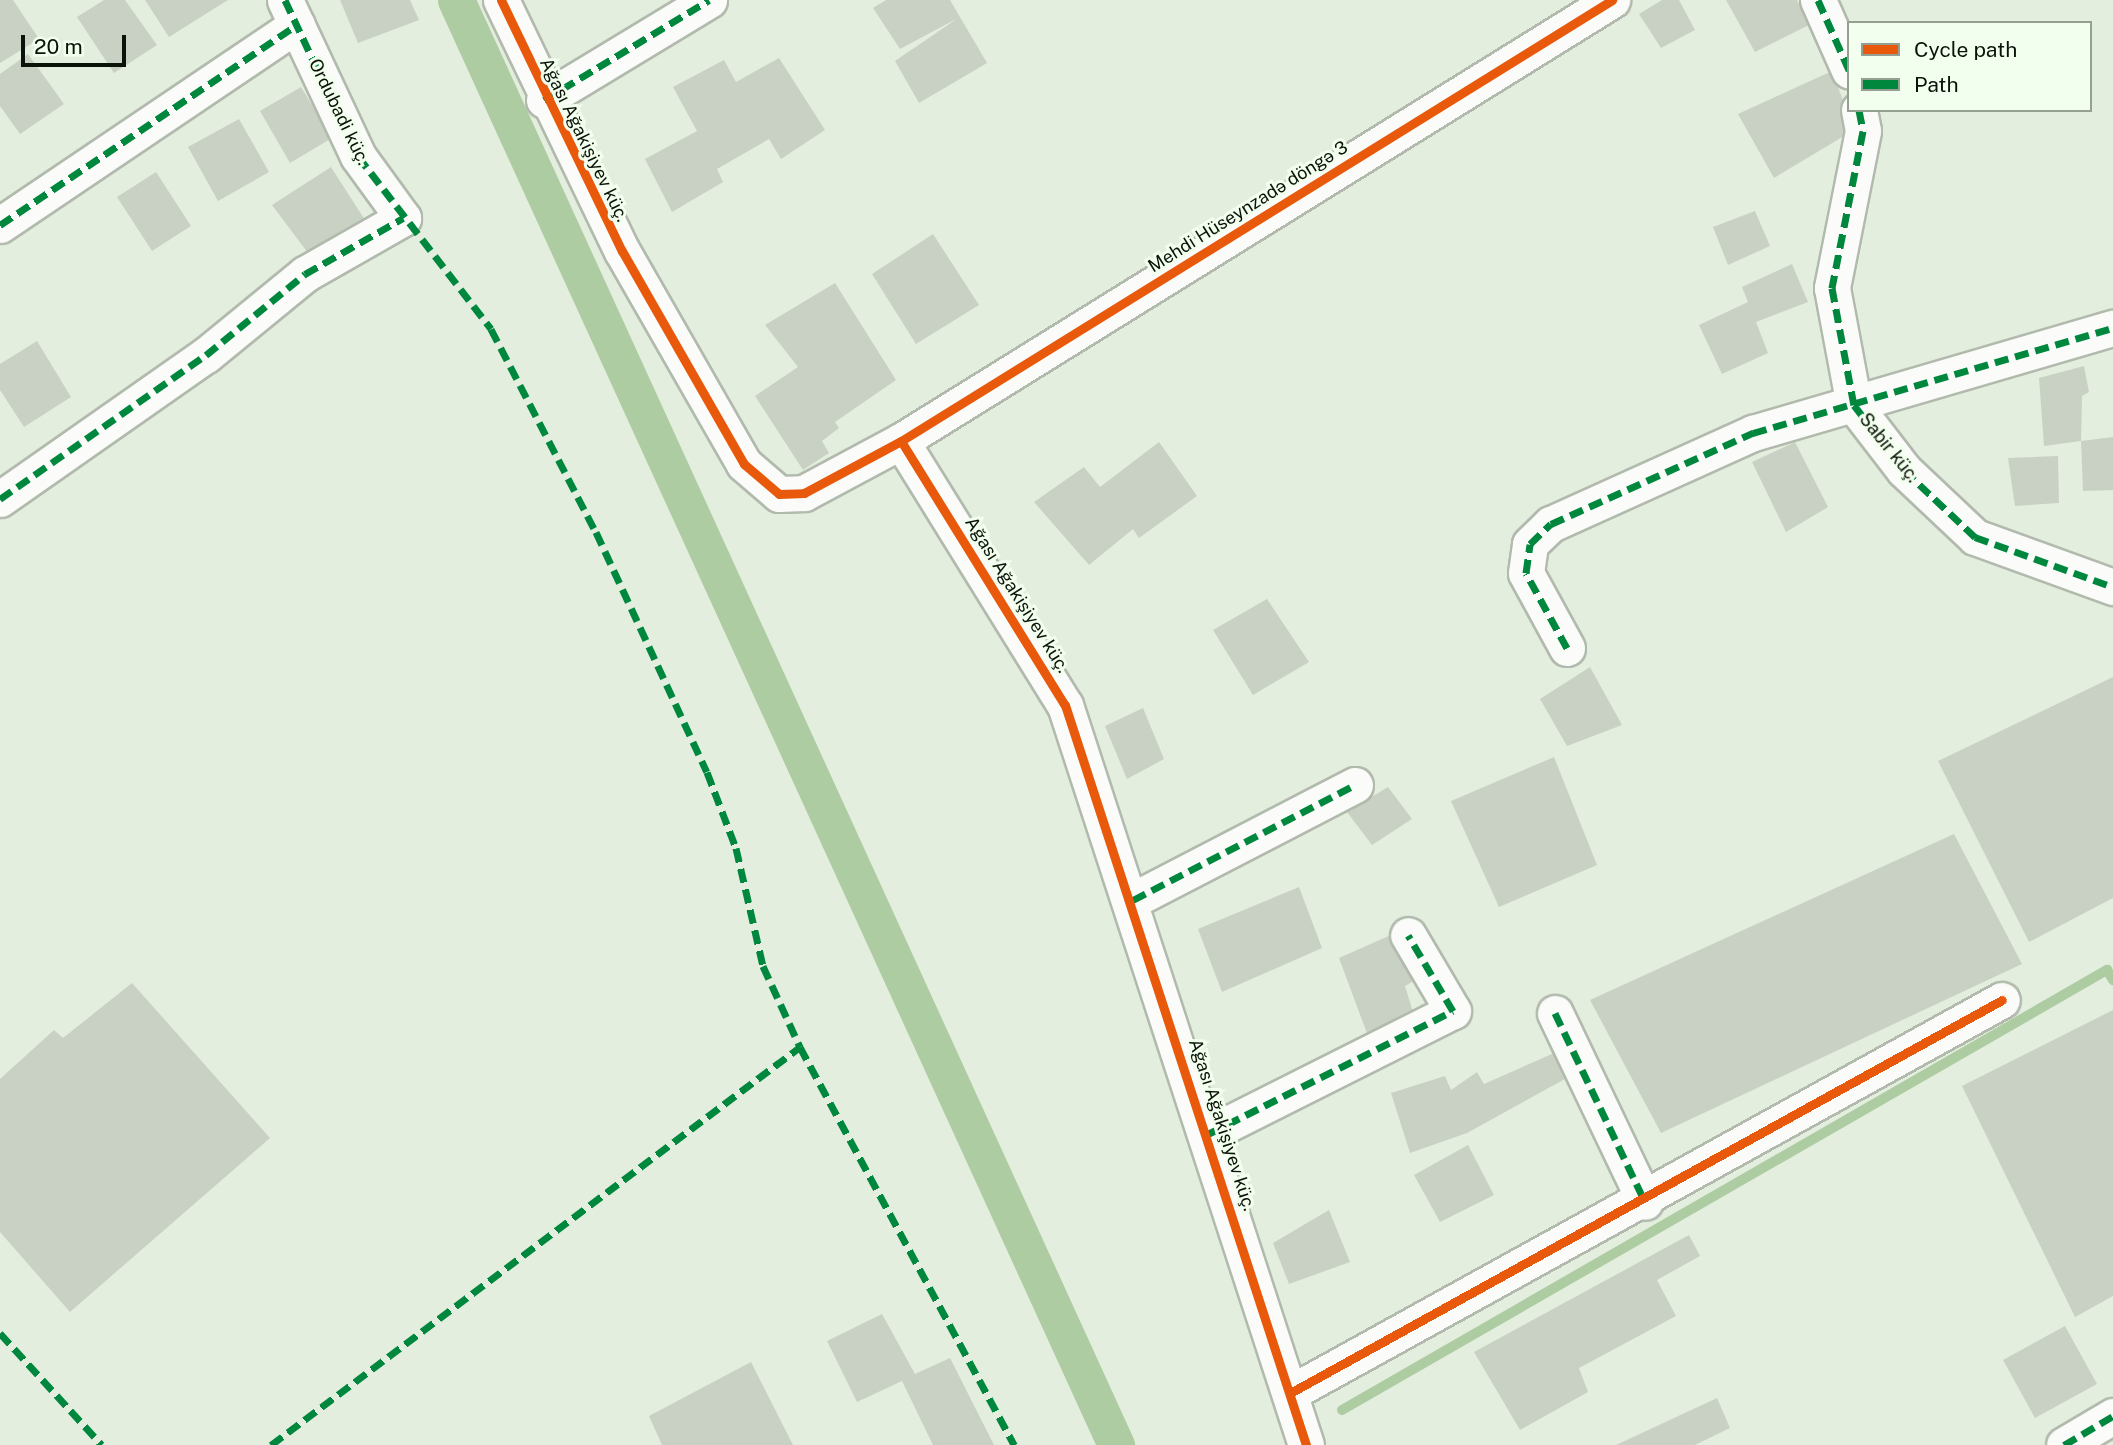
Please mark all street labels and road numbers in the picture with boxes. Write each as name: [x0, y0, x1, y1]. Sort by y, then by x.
street label: Ordubadi küç.: [304, 55, 374, 169]
street label: Ağası Ağakişiyev küç.: [535, 55, 633, 225]
street label: Mehdi Hüseynzadə döngə 3: [1144, 136, 1352, 278]
street label: Sabir küç.: [1855, 409, 1923, 487]
street label: Ağası Ağakişiyev küç.: [960, 513, 1074, 677]
street label: Ağası Ağakişiyev küç.: [1184, 1036, 1260, 1214]

